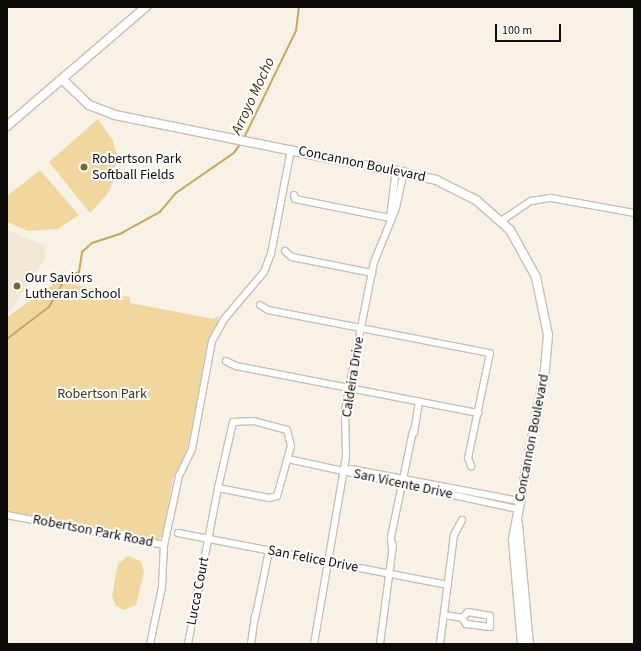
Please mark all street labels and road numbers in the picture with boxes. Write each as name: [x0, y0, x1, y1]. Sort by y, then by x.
street label: Concannon Boulevard: [297, 142, 427, 186]
street label: Caldeira Drive: [338, 335, 368, 419]
street label: Concannon Boulevard: [511, 373, 553, 503]
street label: San Vicente Drive: [352, 465, 454, 503]
street label: Robertson Park Road: [31, 511, 155, 551]
street label: San Felice Drive: [266, 542, 360, 576]
street label: Lucca Court: [183, 555, 213, 627]

